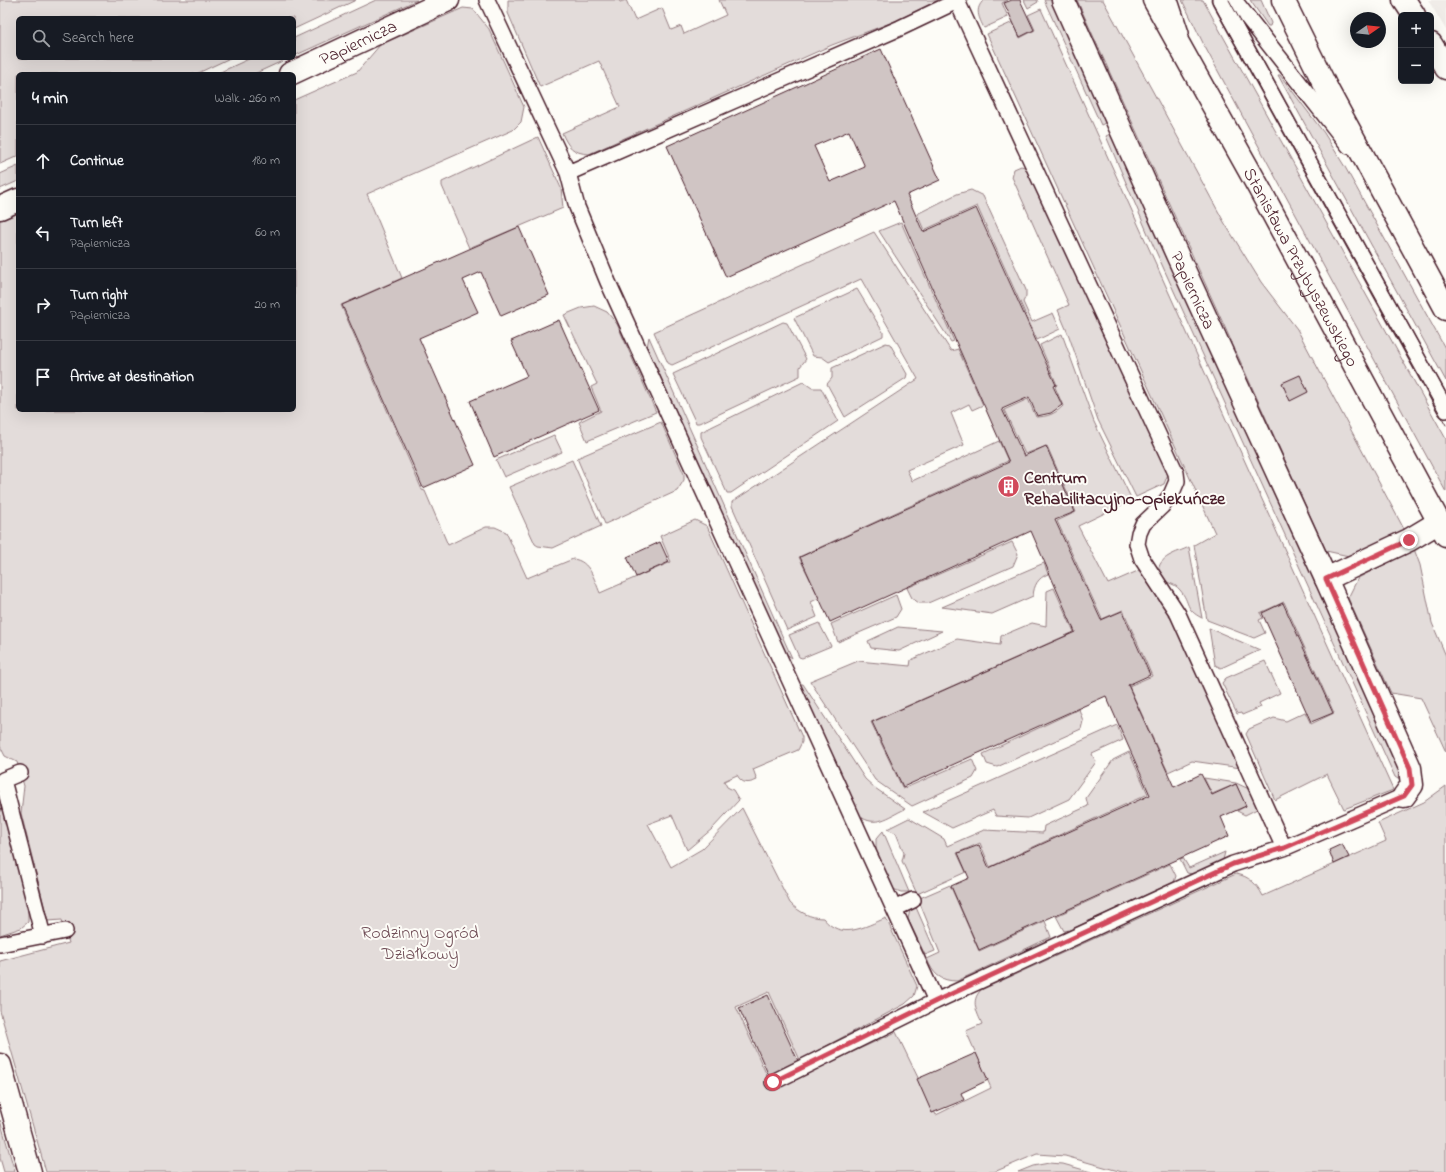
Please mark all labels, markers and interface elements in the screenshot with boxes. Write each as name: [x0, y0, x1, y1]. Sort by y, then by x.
north arrow: [1350, 12, 1386, 48]
map controls: [1398, 12, 1434, 84]
button: +: [1398, 12, 1434, 48]
street label: Papiernicza: [316, 15, 402, 73]
search box: [16, 16, 296, 60]
icon: search: [30, 27, 52, 49]
text: Search here: [62, 27, 134, 49]
button: −: [1398, 48, 1434, 84]
text: 4 min: [32, 86, 68, 111]
text: Walk · 260 m: [215, 89, 280, 108]
icon: ahead: [32, 150, 54, 172]
text: Continue: [70, 150, 124, 172]
text: 180 m: [252, 151, 280, 170]
street label: Stanisława Przybyszewskiego: [1235, 164, 1364, 372]
text: Turn left: [70, 212, 123, 234]
icon: left: [32, 222, 54, 244]
text: 60 m: [255, 223, 280, 242]
text: Papiernicza: [70, 234, 130, 253]
street label: Papiernicza: [1162, 248, 1221, 334]
text: Turn right: [70, 284, 128, 306]
icon: right: [32, 294, 54, 316]
text: 20 m: [255, 295, 280, 314]
text: Papiernicza: [70, 306, 130, 325]
icon: arrive: [32, 366, 54, 388]
text: Arrive at destination: [70, 366, 194, 388]
place label: Centrum Rehabilitacyjno-Opiekuńcze: [1024, 466, 1226, 514]
building icon: Centrum Rehabilitacyjno-Opiekuńcze: [996, 474, 1022, 500]
route end: [1400, 531, 1418, 549]
park label: Rodzinny Ogród Działkowy: [361, 921, 479, 968]
route start: [764, 1073, 782, 1091]

